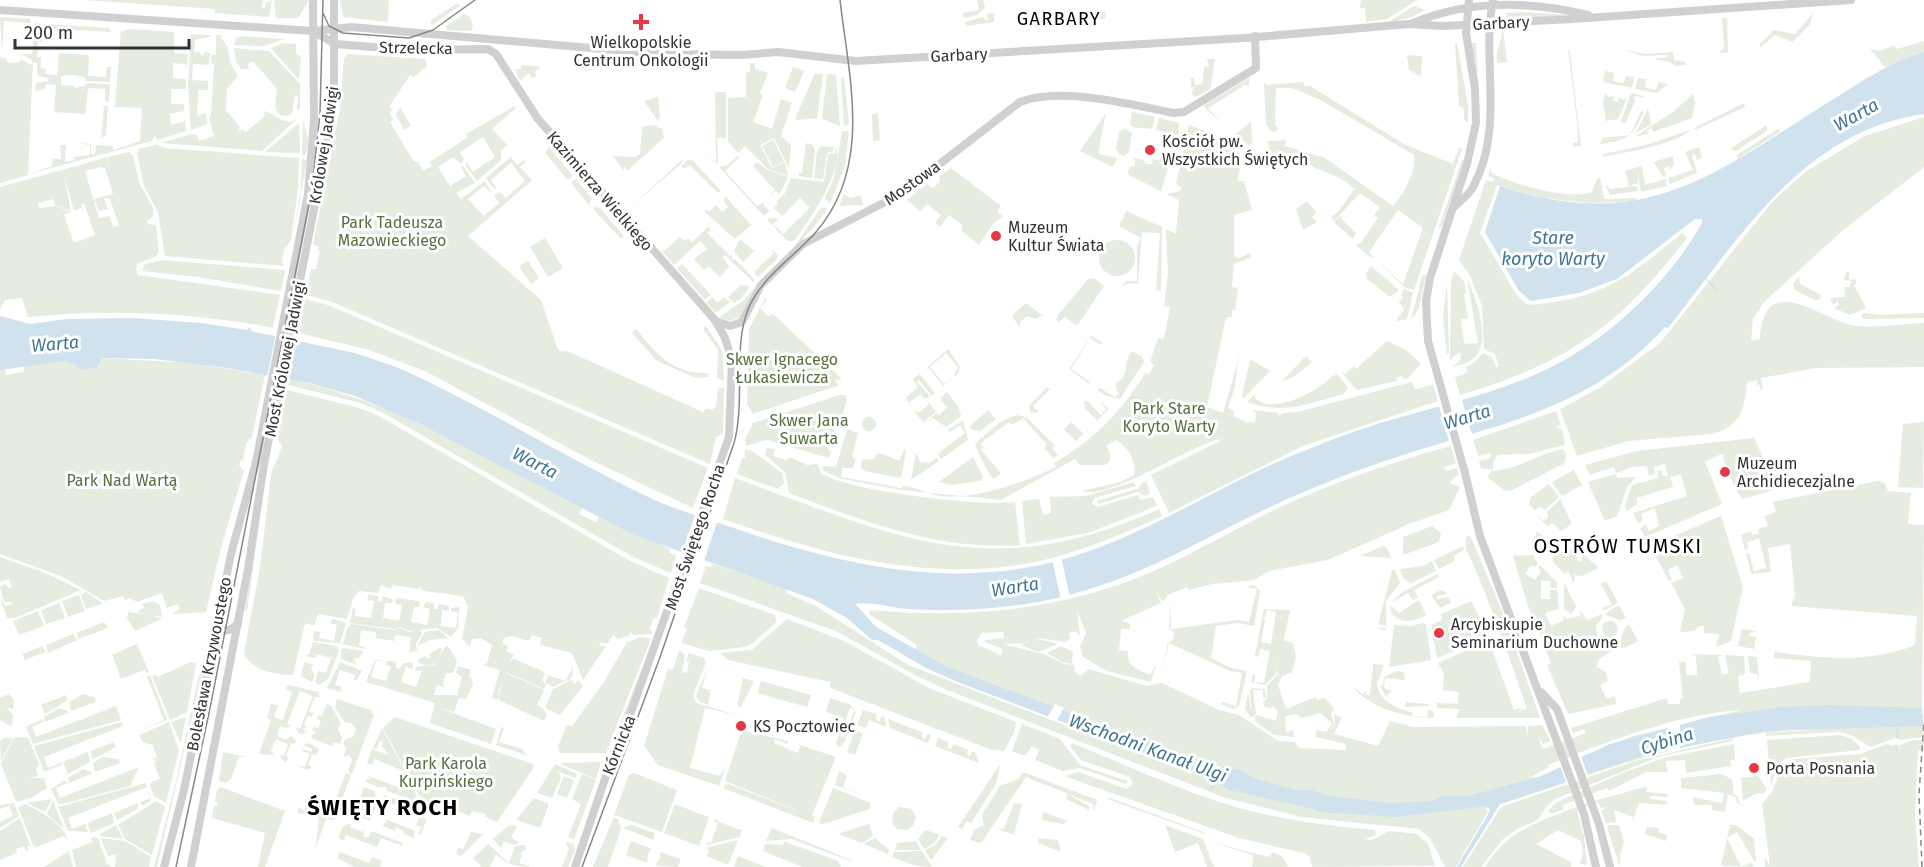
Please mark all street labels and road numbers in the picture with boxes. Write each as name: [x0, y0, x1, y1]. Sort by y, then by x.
street label: Garbary: [1472, 12, 1530, 34]
street label: Strzelecka: [379, 38, 453, 58]
street label: Garbary: [930, 44, 988, 66]
street label: Królowej Jadwigi: [305, 85, 343, 205]
street label: Kazimierza Wielkiego: [543, 127, 657, 255]
street label: Mostowa: [880, 157, 944, 209]
street label: Most Królowej Jadwigi: [261, 279, 309, 439]
street label: Most Świętego Rocha: [660, 461, 729, 612]
street label: Bolesława Krzywoustego: [183, 575, 235, 753]
street label: Kórnicka: [598, 712, 640, 778]

